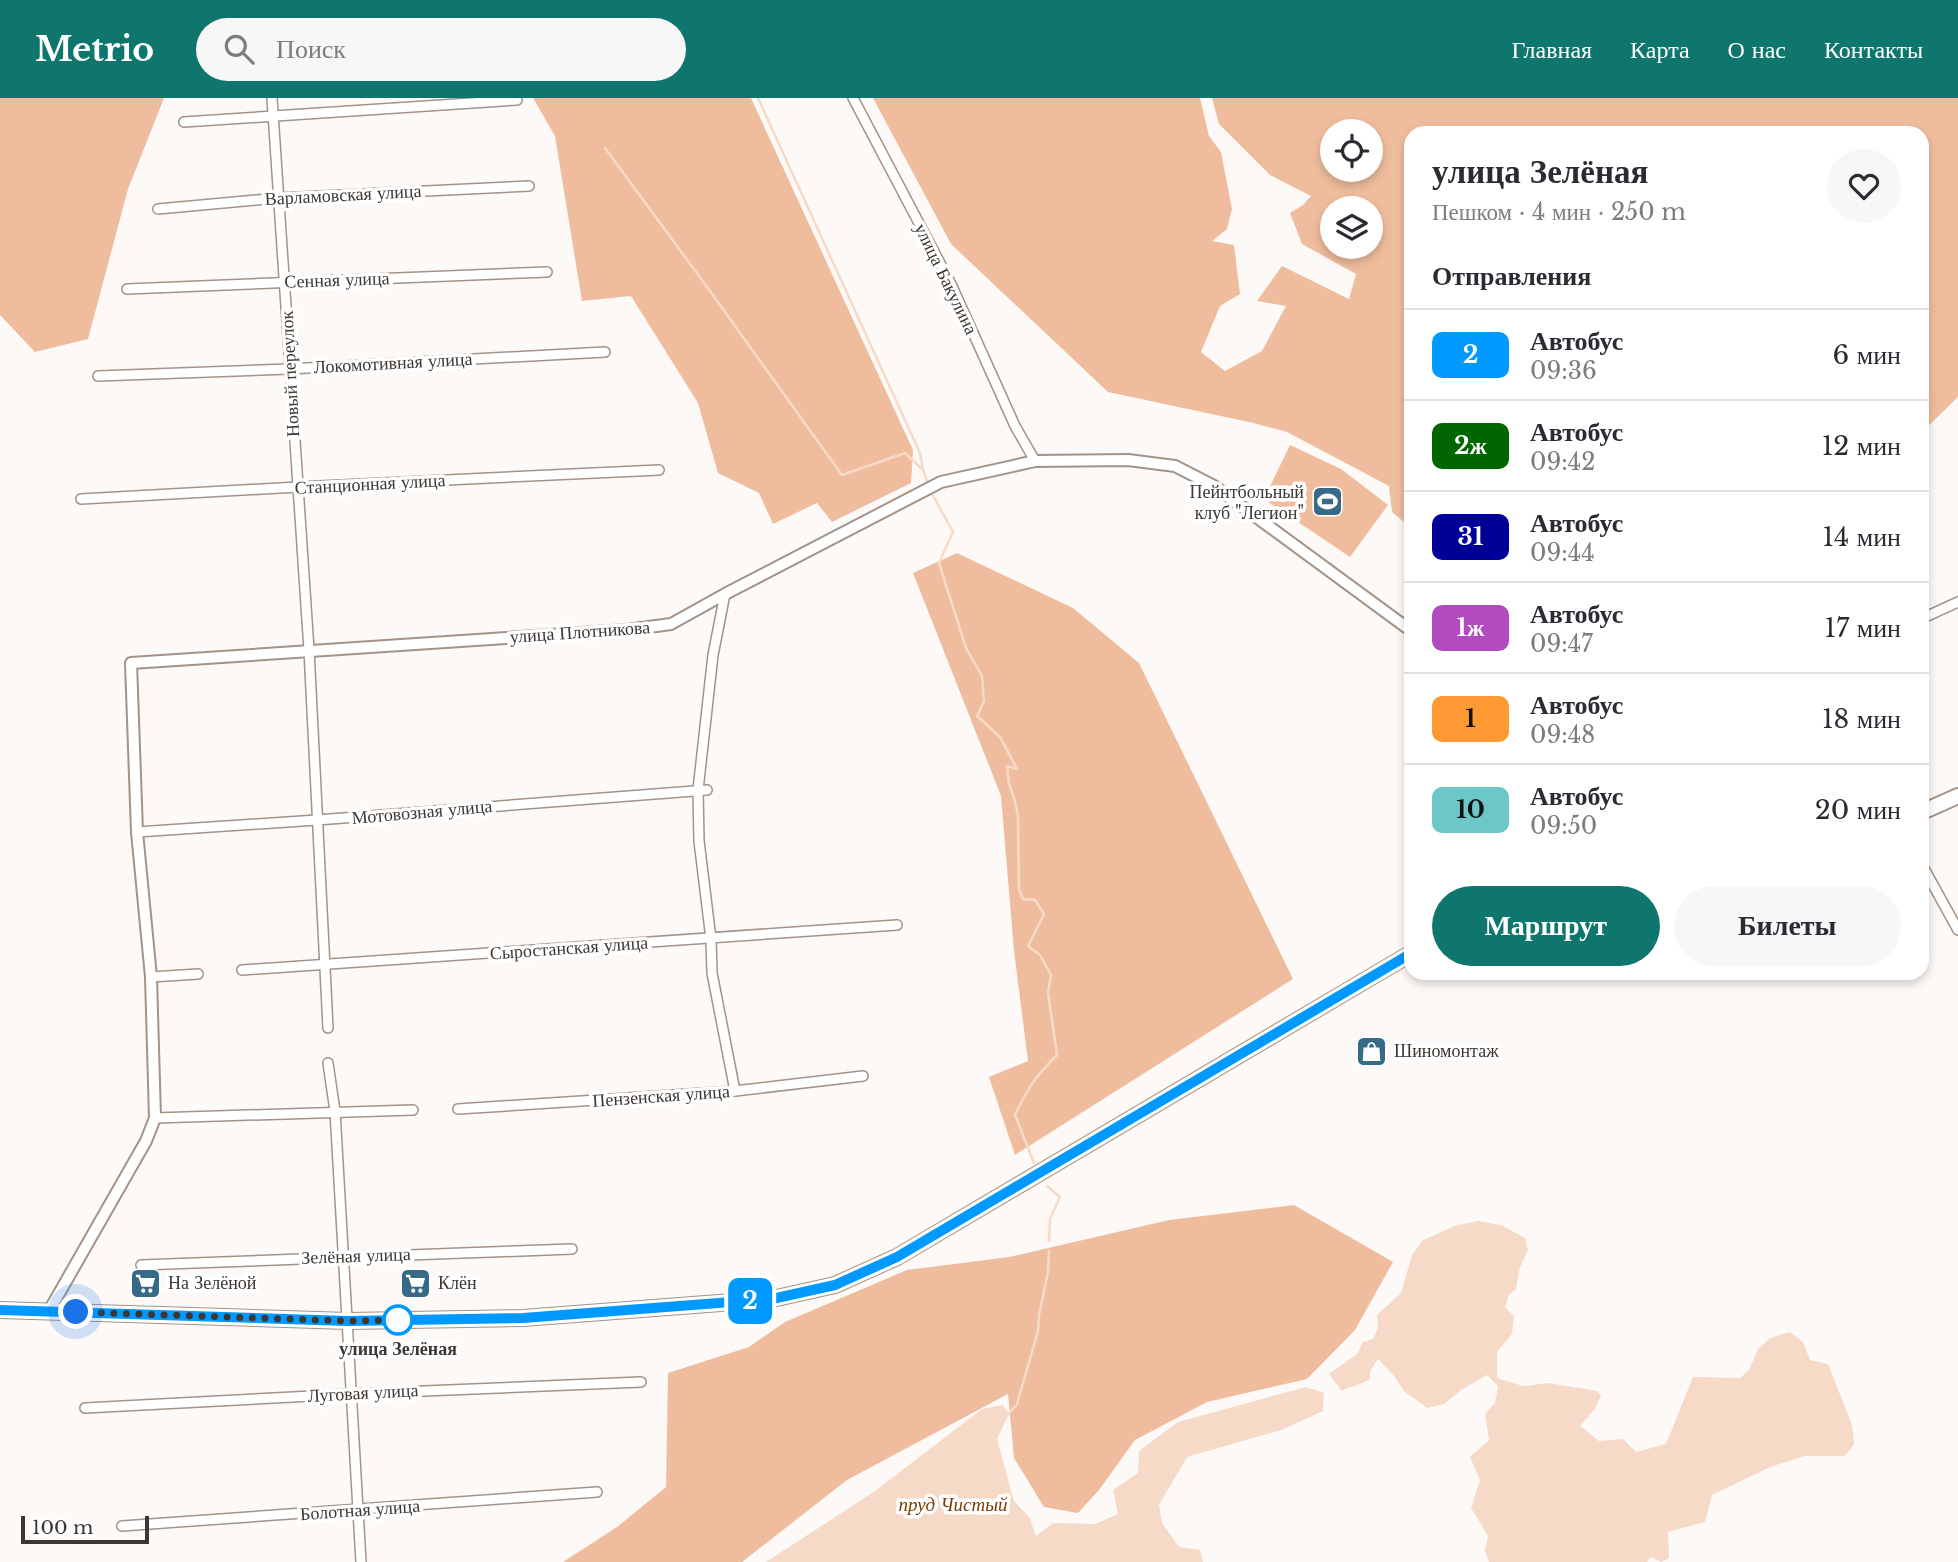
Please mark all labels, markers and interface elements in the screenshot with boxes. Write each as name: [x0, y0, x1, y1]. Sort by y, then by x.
search box: [196, 18, 686, 81]
text: Metrio: [35, 29, 154, 70]
icon: search: [220, 30, 258, 68]
text: Поиск: [276, 33, 346, 65]
text: Главная: [1512, 35, 1592, 64]
text: Карта: [1630, 35, 1690, 64]
text: О нас: [1728, 35, 1786, 64]
text: Контакты: [1824, 35, 1923, 64]
map controls: [1320, 119, 1383, 259]
button: locate: [1320, 119, 1383, 182]
button: heart: [1827, 149, 1901, 223]
text: улица Зелёная: [1432, 151, 1648, 192]
street label: Варламовская улица: [264, 180, 422, 210]
button: layers: [1320, 196, 1383, 259]
text: Пешком · 4 мин · 250 m: [1432, 198, 1686, 226]
street label: улица Бакулина: [910, 220, 982, 338]
text: Отправления: [1432, 260, 1591, 292]
street label: Сенная улица: [284, 267, 390, 293]
street label: Новый переулок: [276, 310, 304, 438]
text: Автобус: [1530, 325, 1623, 357]
text: 6 мин: [1833, 339, 1901, 371]
text: 2: [1463, 340, 1478, 369]
street label: Локомотивная улица: [313, 348, 473, 378]
text: 09:36: [1530, 357, 1597, 385]
text: Автобус: [1530, 416, 1623, 448]
text: 12 мин: [1822, 430, 1901, 462]
text: 2ж: [1454, 431, 1487, 460]
text: 09:42: [1530, 448, 1595, 476]
street label: Станционная улица: [294, 469, 446, 499]
place label: Пейнтбольный клуб "Легион": [1189, 481, 1304, 524]
sports icon: Пейнтбольный клуб "Легион": [1310, 485, 1344, 519]
text: Автобус: [1530, 507, 1623, 539]
text: 14 мин: [1822, 521, 1901, 553]
text: 31: [1458, 522, 1483, 551]
text: 09:44: [1530, 539, 1595, 567]
text: Автобус: [1530, 598, 1623, 630]
text: 17 мин: [1825, 612, 1901, 644]
text: 1ж: [1457, 613, 1484, 642]
street label: улица Плотникова: [509, 616, 651, 648]
text: 09:47: [1530, 630, 1593, 658]
text: Автобус: [1530, 689, 1623, 721]
text: 18 мин: [1822, 703, 1901, 735]
text: 1: [1465, 704, 1476, 733]
text: 09:48: [1530, 721, 1595, 749]
text: Автобус: [1530, 780, 1623, 812]
text: 20 мин: [1815, 794, 1901, 826]
street label: Мотовозная улица: [351, 795, 493, 829]
text: 10: [1456, 795, 1485, 824]
text: 09:50: [1530, 812, 1597, 840]
button: Маршрут: [1432, 886, 1660, 966]
button: Билеты: [1674, 886, 1901, 966]
street label: Сыростанская улица: [489, 931, 649, 965]
shop icon: Шиномонтаж: [1354, 1034, 1388, 1068]
place label: Шиномонтаж: [1394, 1040, 1499, 1062]
street label: Пензенская улица: [592, 1080, 730, 1112]
street label: Зелёная улица: [301, 1243, 411, 1269]
supermarket icon: На Зелёной: [128, 1266, 162, 1300]
supermarket icon: Клён: [398, 1266, 432, 1300]
place label: На Зелёной: [168, 1272, 257, 1294]
place label: Клён: [438, 1272, 477, 1294]
line badge: 2: [727, 1278, 773, 1324]
text: 2: [742, 1286, 758, 1315]
your location: [58, 1294, 93, 1329]
marker: улица Зелёная: [383, 1305, 413, 1335]
place label: улица Зелёная: [339, 1338, 457, 1360]
street label: Луговая улица: [307, 1379, 419, 1407]
water label: пруд Чистый: [898, 1493, 1008, 1516]
street label: Болотная улица: [299, 1495, 421, 1525]
scale bar: [21, 1513, 149, 1545]
text: 100 m: [32, 1516, 93, 1539]

